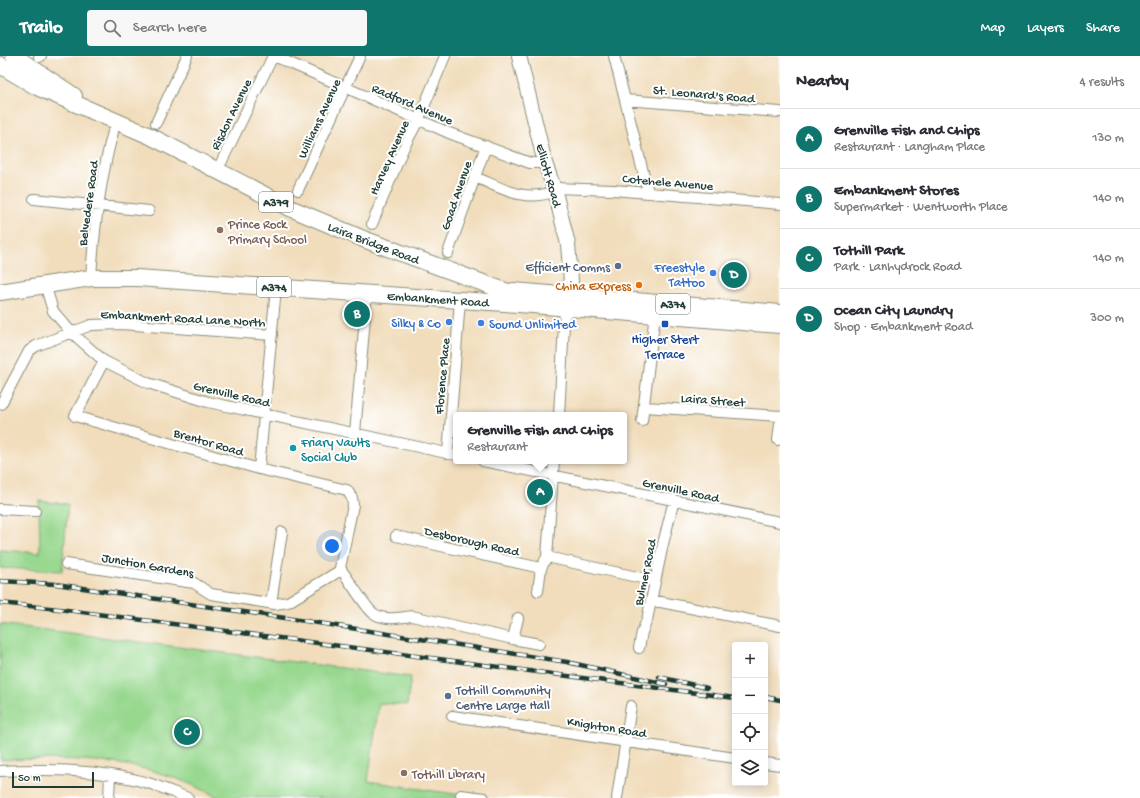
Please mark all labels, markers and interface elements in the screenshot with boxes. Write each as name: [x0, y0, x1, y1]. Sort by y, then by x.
search box: [87, 10, 367, 46]
text: Trailo: [20, 17, 63, 40]
icon: search: [101, 17, 123, 39]
text: Search here: [133, 19, 207, 37]
text: Map: [981, 20, 1005, 37]
text: Layers: [1027, 20, 1064, 37]
text: Share: [1086, 20, 1120, 37]
text: Nearby: [796, 72, 849, 92]
text: 4 results: [1080, 75, 1124, 90]
street label: Risdon Avenue: [209, 77, 256, 153]
street label: Williams Avenue: [295, 77, 345, 161]
street label: Radford Avenue: [369, 81, 455, 129]
street label: St. Leonard's Road: [652, 84, 757, 108]
street label: Harvey Avenue: [367, 118, 414, 198]
text: Grenville Fish and Chips: [834, 122, 980, 140]
text: A: [805, 131, 813, 146]
text: 130 m: [1092, 131, 1124, 146]
text: Restaurant · Langham Place: [834, 140, 985, 155]
street label: Elliott Road: [531, 142, 564, 211]
street label: Belvedere Road: [76, 158, 103, 248]
street label: Goad Avenue: [439, 159, 476, 232]
street label: Cotehele Avenue: [622, 172, 714, 195]
text: Embankment Stores: [834, 182, 959, 200]
text: B: [806, 191, 812, 206]
text: 140 m: [1093, 191, 1124, 206]
road number: A379: [259, 192, 293, 212]
text: Supermarket · Wentworth Place: [834, 200, 1007, 215]
place label: Prince Rock Primary School: [227, 218, 307, 248]
street label: Laira Bridge Road: [325, 220, 422, 269]
marker: Prince Rock Primary School: [215, 225, 225, 235]
text: Tothill Park: [834, 242, 904, 260]
text: C: [805, 251, 813, 266]
text: 140 m: [1093, 251, 1124, 266]
pin: D: [721, 260, 747, 290]
text: Park · Lanhydrock Road: [834, 260, 961, 275]
place label: Efficient Comms: [526, 261, 611, 276]
marker: Efficient Comms: [613, 261, 623, 271]
place label: Freestyle Tattoo: [653, 261, 705, 291]
marker: Freestyle Tattoo: [708, 268, 718, 278]
road number: A374: [257, 277, 291, 297]
place label: China Express: [555, 280, 632, 295]
marker: China Express: [634, 280, 644, 290]
street label: Embankment Road: [386, 289, 491, 312]
road number: A374: [656, 294, 690, 314]
pin: B: [344, 299, 370, 329]
text: Ocean City Laundry: [834, 302, 953, 320]
street label: Embankment Road Lane North: [100, 308, 266, 331]
text: D: [805, 311, 813, 326]
text: 300 m: [1090, 311, 1124, 326]
place label: Silky & Co: [391, 317, 441, 332]
marker: Silky & Co: [444, 317, 454, 327]
marker: Sound Unlimited: [476, 318, 486, 328]
place label: Sound Unlimited: [489, 318, 577, 333]
marker: Higher Stert Terrace: [660, 319, 670, 329]
text: Shop · Embankment Road: [834, 320, 973, 335]
place label: Higher Stert Terrace: [632, 333, 700, 363]
street label: Florence Place: [433, 337, 454, 416]
street label: Grenville Road: [192, 379, 273, 412]
street label: Laira Street: [680, 392, 747, 411]
popup: [453, 412, 627, 464]
text: Grenville Fish and Chips: [467, 422, 613, 440]
street label: Brentor Road: [171, 426, 246, 461]
place label: Friary Vaults Social Club: [300, 436, 371, 466]
text: Restaurant: [467, 440, 527, 455]
marker: Friary Vaults Social Club: [288, 443, 298, 453]
street label: Grenville Road: [641, 476, 722, 507]
pin: A: [527, 477, 553, 507]
street label: Desborough Road: [422, 524, 522, 561]
your location: [322, 536, 342, 556]
street label: Bulmer Road: [632, 537, 661, 608]
street label: Junction Gardens: [100, 551, 196, 582]
map controls: [732, 642, 768, 786]
button: +: [732, 642, 768, 678]
button: −: [732, 678, 768, 714]
place label: Tothill Community Centre Large Hall: [455, 684, 551, 714]
marker: Tothill Community Centre Large Hall: [443, 691, 453, 701]
button: locate: [732, 714, 768, 750]
street label: Knighton Road: [566, 715, 649, 742]
pin: C: [174, 717, 200, 747]
button: layers: [732, 750, 768, 786]
marker: Tothill Library: [399, 768, 409, 778]
place label: Tothill Library: [411, 768, 486, 783]
scale bar: [12, 770, 94, 789]
text: 50 m: [18, 773, 40, 785]

